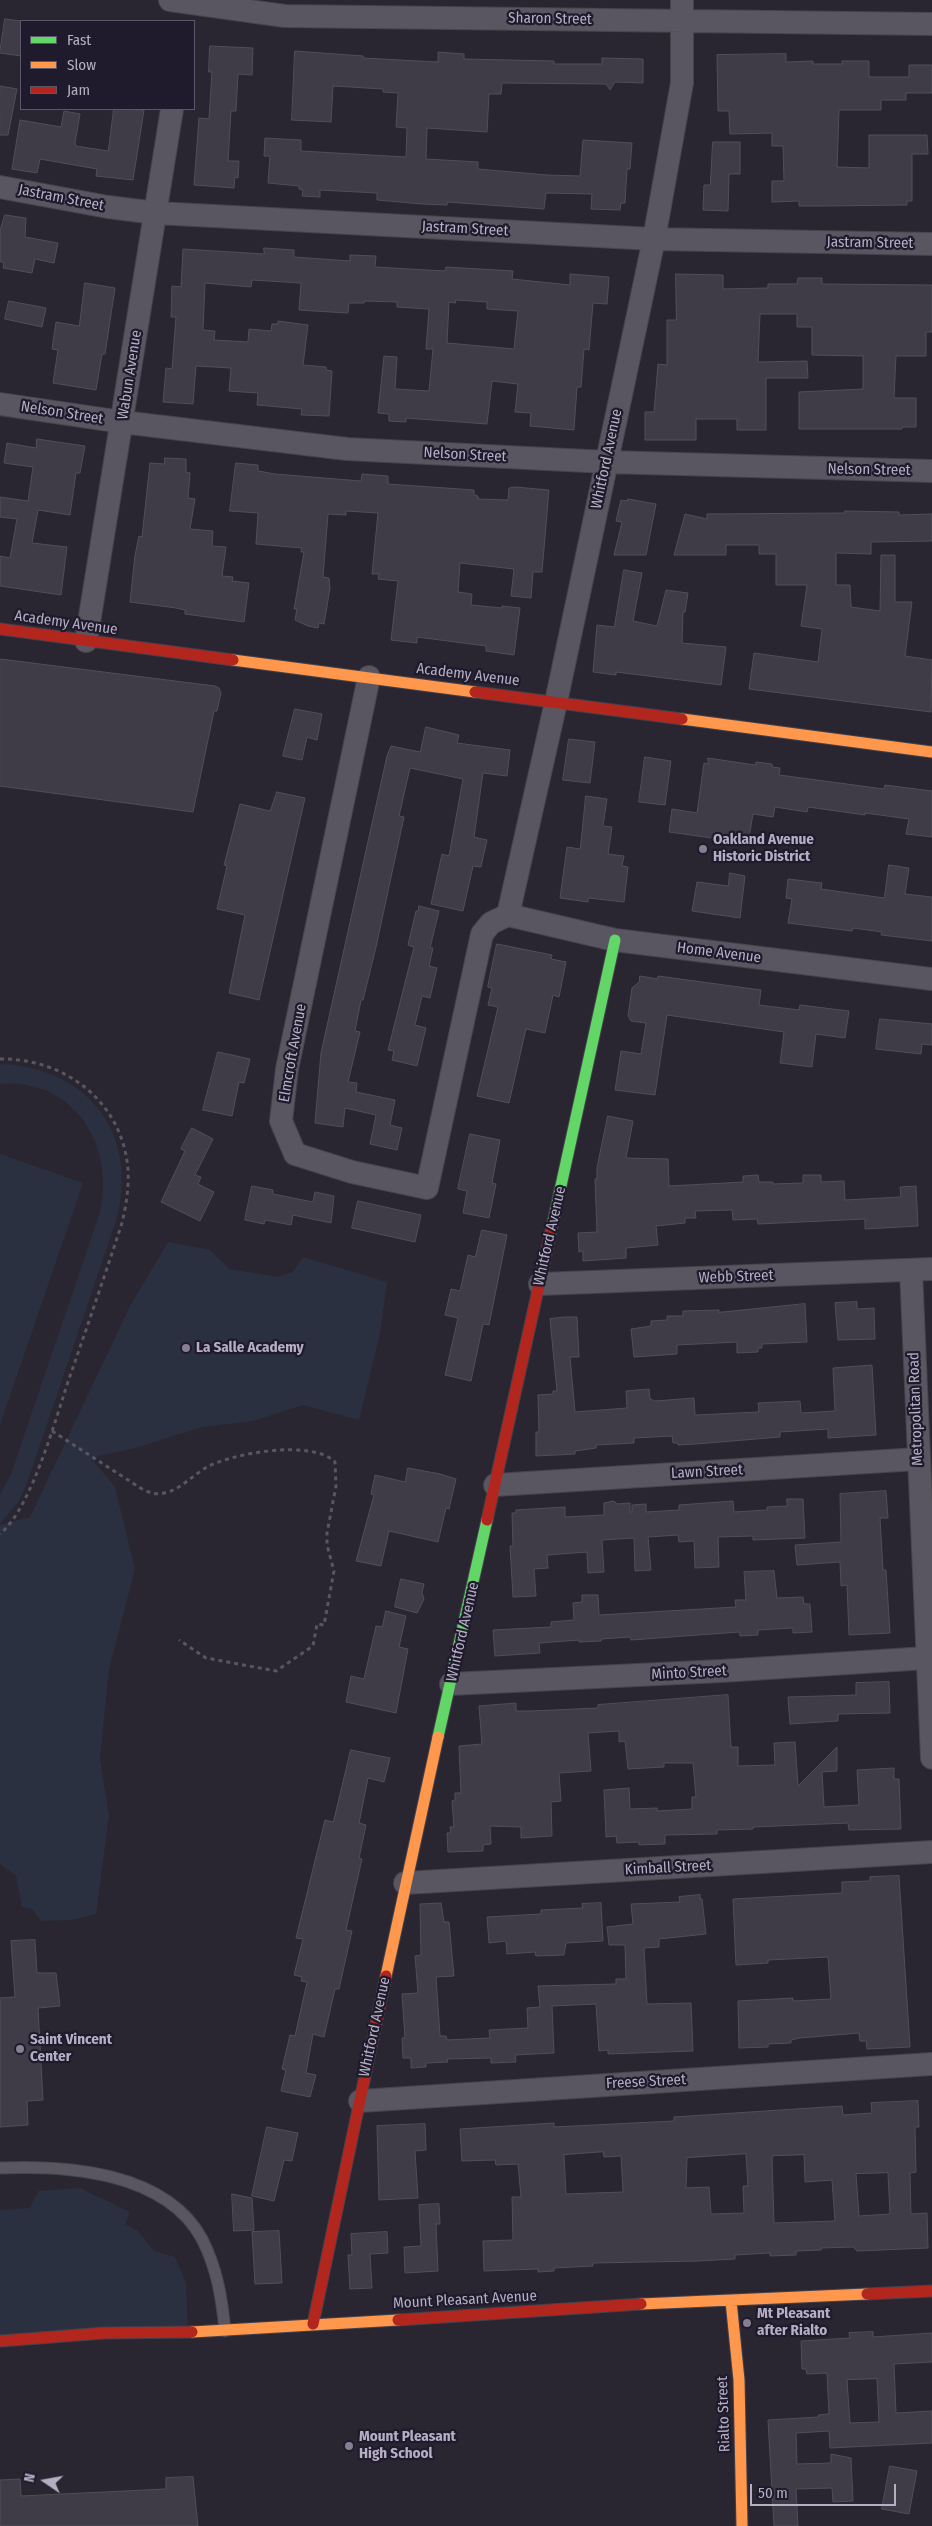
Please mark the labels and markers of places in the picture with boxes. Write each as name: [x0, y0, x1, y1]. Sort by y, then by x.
place label: Oakland Avenue Historic District: [713, 831, 814, 866]
marker: Oakland Avenue Historic District: [697, 843, 709, 855]
place label: La Salle Academy: [196, 1339, 304, 1357]
marker: La Salle Academy: [180, 1342, 192, 1354]
place label: Saint Vincent Center: [30, 2031, 112, 2066]
marker: Saint Vincent Center: [14, 2043, 26, 2055]
place label: Mt Pleasant after Rialto: [757, 2305, 830, 2340]
marker: Mt Pleasant after Rialto: [741, 2317, 753, 2329]
place label: Mount Pleasant High School: [359, 2428, 456, 2463]
marker: Mount Pleasant High School: [343, 2440, 355, 2452]

